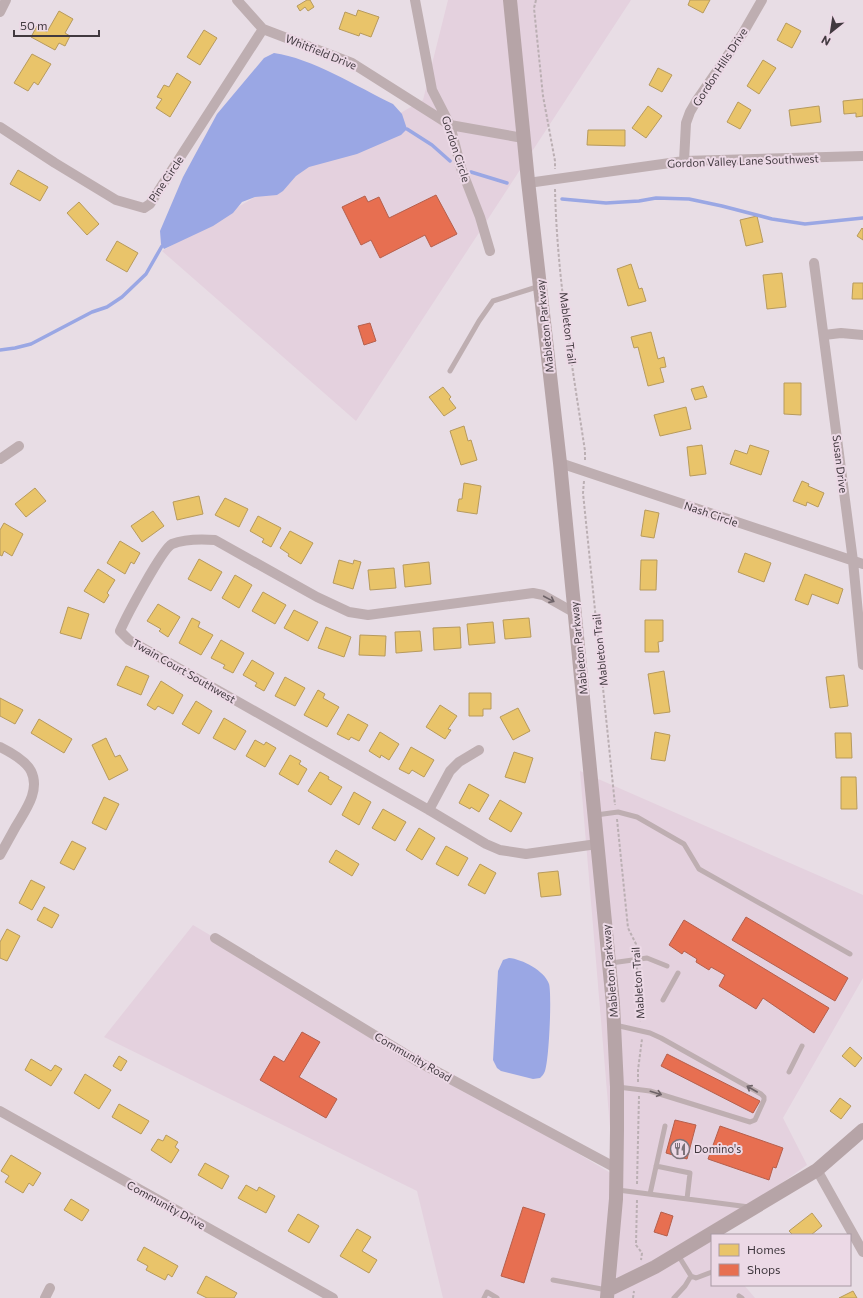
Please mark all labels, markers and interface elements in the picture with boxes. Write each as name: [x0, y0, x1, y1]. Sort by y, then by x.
scale bar: [14, 12, 99, 38]
north arrow: [811, 12, 851, 52]
text: 50 m: [20, 18, 48, 32]
street label: Gordon Hills Drive: [689, 25, 750, 108]
street label: Whitfield Drive: [284, 31, 359, 72]
text: N: [819, 33, 833, 49]
street label: Gordon Circle: [440, 114, 473, 184]
street label: Gordon Valley Lane Southwest: [667, 151, 820, 170]
street label: Pine Circle: [146, 153, 186, 204]
street label: Mableton Parkway: [533, 279, 556, 373]
street label: Mableton Trail: [558, 291, 579, 365]
street label: Susan Drive: [830, 434, 851, 494]
street label: Nash Circle: [683, 498, 740, 529]
one-way arrow: [543, 596, 555, 603]
street label: Mableton Parkway: [567, 601, 590, 695]
street label: Mableton Trail: [589, 613, 610, 687]
street label: Twain Court Southwest: [130, 636, 239, 706]
street label: Mableton Parkway: [599, 924, 620, 1018]
street label: Mableton Trail: [628, 946, 647, 1020]
street label: Community Road: [373, 1029, 454, 1084]
one-way arrow: [746, 1085, 758, 1092]
one-way arrow: [649, 1090, 662, 1097]
restaurant icon: Domino's: [669, 1138, 691, 1160]
place label: Domino's: [694, 1142, 741, 1155]
street label: Community Drive: [125, 1178, 208, 1232]
legend: [711, 1234, 851, 1286]
text: Homes: [747, 1242, 785, 1256]
text: Shops: [747, 1262, 781, 1276]

